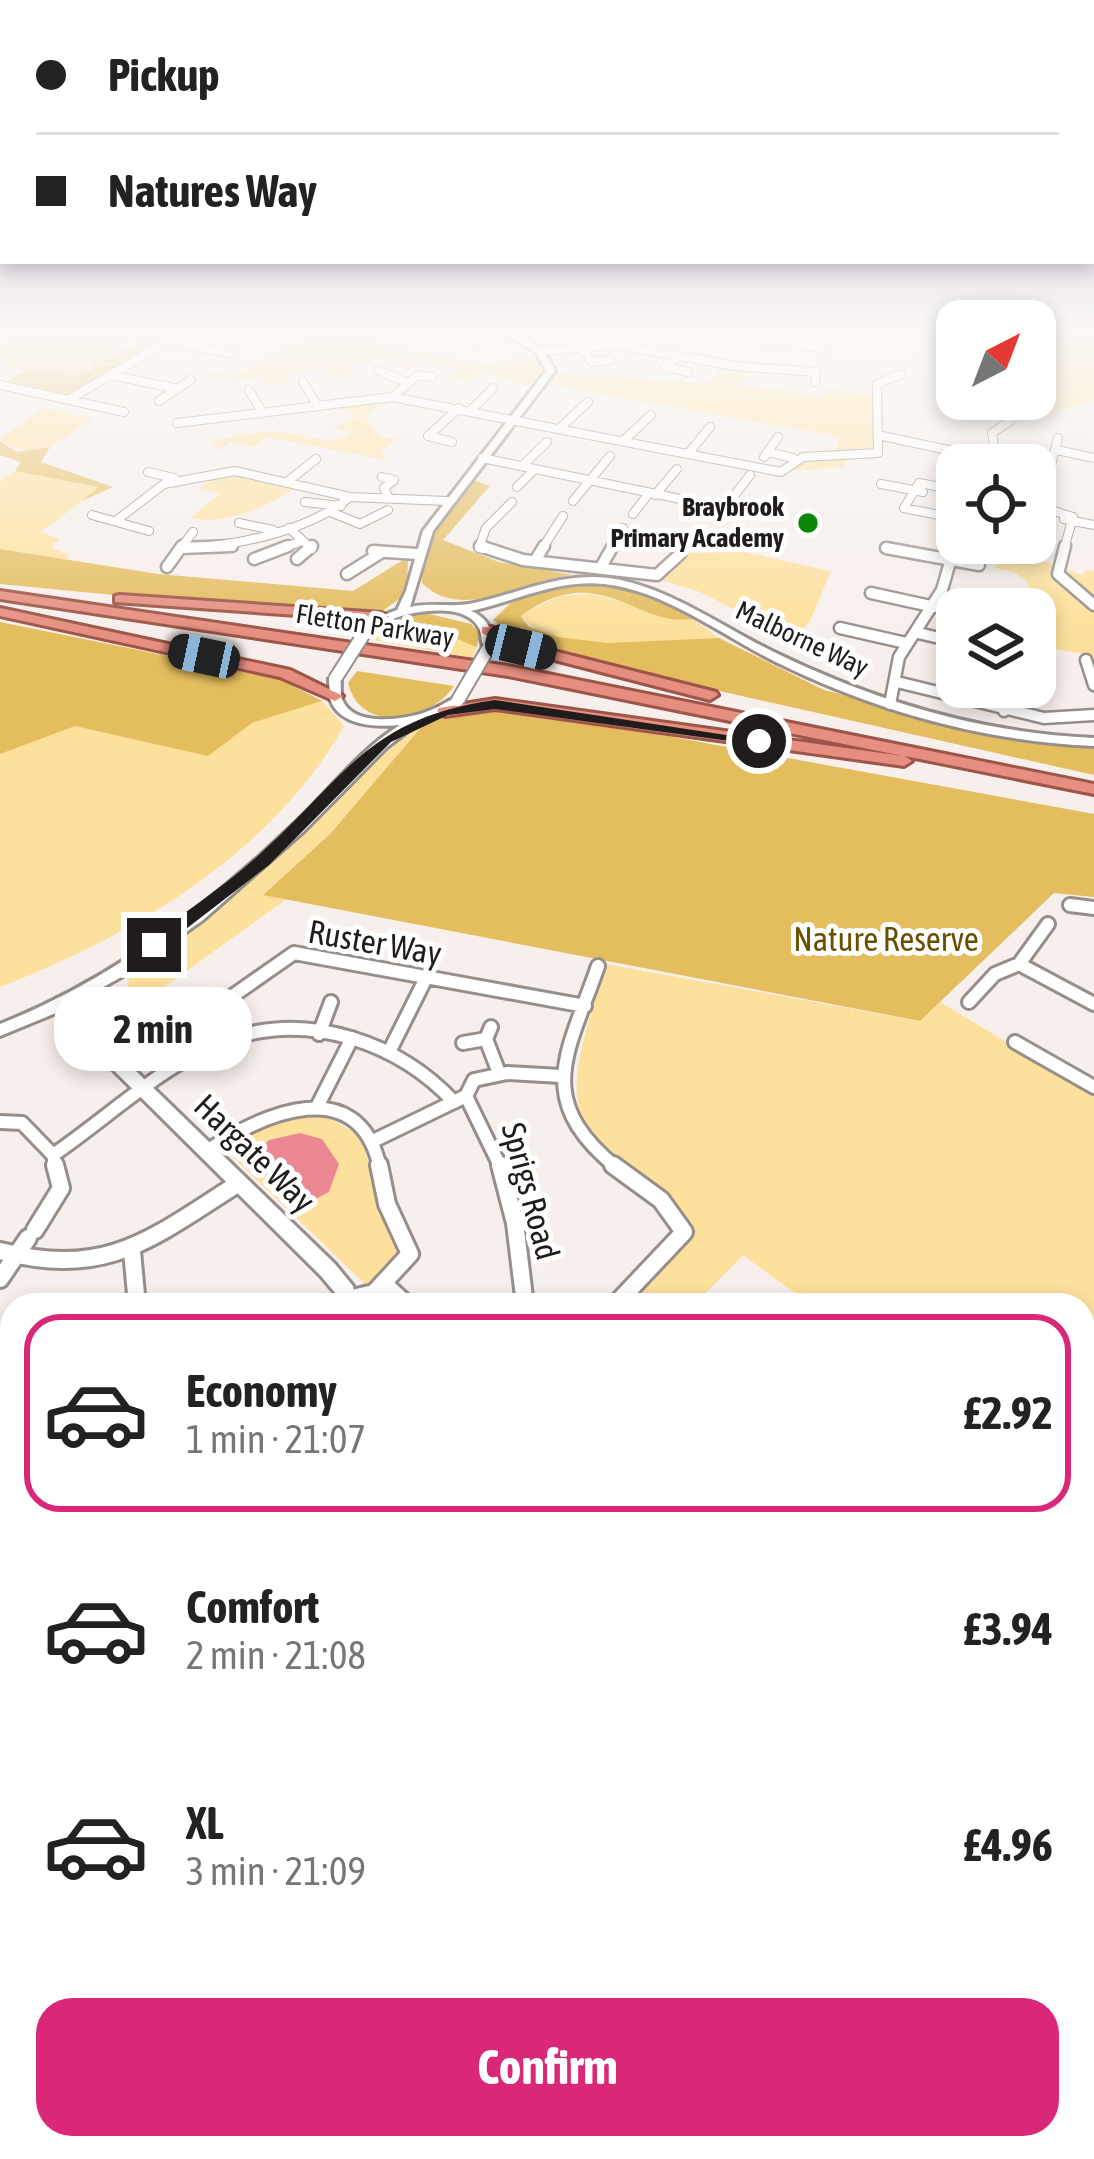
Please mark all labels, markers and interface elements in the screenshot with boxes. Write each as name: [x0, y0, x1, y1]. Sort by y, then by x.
text: Pickup: [108, 49, 219, 101]
text: Natures Way: [108, 165, 317, 217]
north arrow: [936, 300, 1056, 420]
map controls: [936, 300, 1056, 708]
button: locate: [936, 444, 1056, 564]
place label: Braybrook Primary Academy: [610, 491, 785, 553]
marker: Braybrook Primary Academy: [795, 510, 821, 536]
button: layers: [936, 588, 1056, 708]
street label: Malborne Way: [731, 594, 873, 683]
street label: Fletton Parkway: [294, 598, 456, 653]
car: [482, 621, 560, 673]
car: [165, 631, 243, 681]
route start: [732, 714, 786, 768]
street label: Ruster Way: [306, 912, 444, 972]
route end: [127, 918, 181, 972]
park label: Nature Reserve: [793, 920, 979, 958]
callout: 2 min: [55, 987, 253, 1071]
text: 2 min: [113, 1007, 193, 1051]
street label: Hargate Way: [187, 1086, 323, 1220]
street label: Sprigs Road: [495, 1118, 567, 1264]
icon: car: [42, 1359, 150, 1467]
text: Economy: [186, 1365, 337, 1417]
text: £2.92: [963, 1387, 1053, 1439]
text: 1 min · 21:07: [186, 1417, 366, 1461]
icon: car: [42, 1575, 150, 1683]
text: Comfort: [186, 1581, 319, 1633]
text: £3.94: [963, 1603, 1053, 1655]
text: 2 min · 21:08: [186, 1633, 366, 1677]
icon: car: [42, 1791, 150, 1899]
text: XL: [186, 1797, 224, 1849]
text: £4.96: [963, 1819, 1053, 1871]
text: 3 min · 21:09: [186, 1849, 366, 1893]
button: Confirm: [36, 1998, 1059, 2136]

